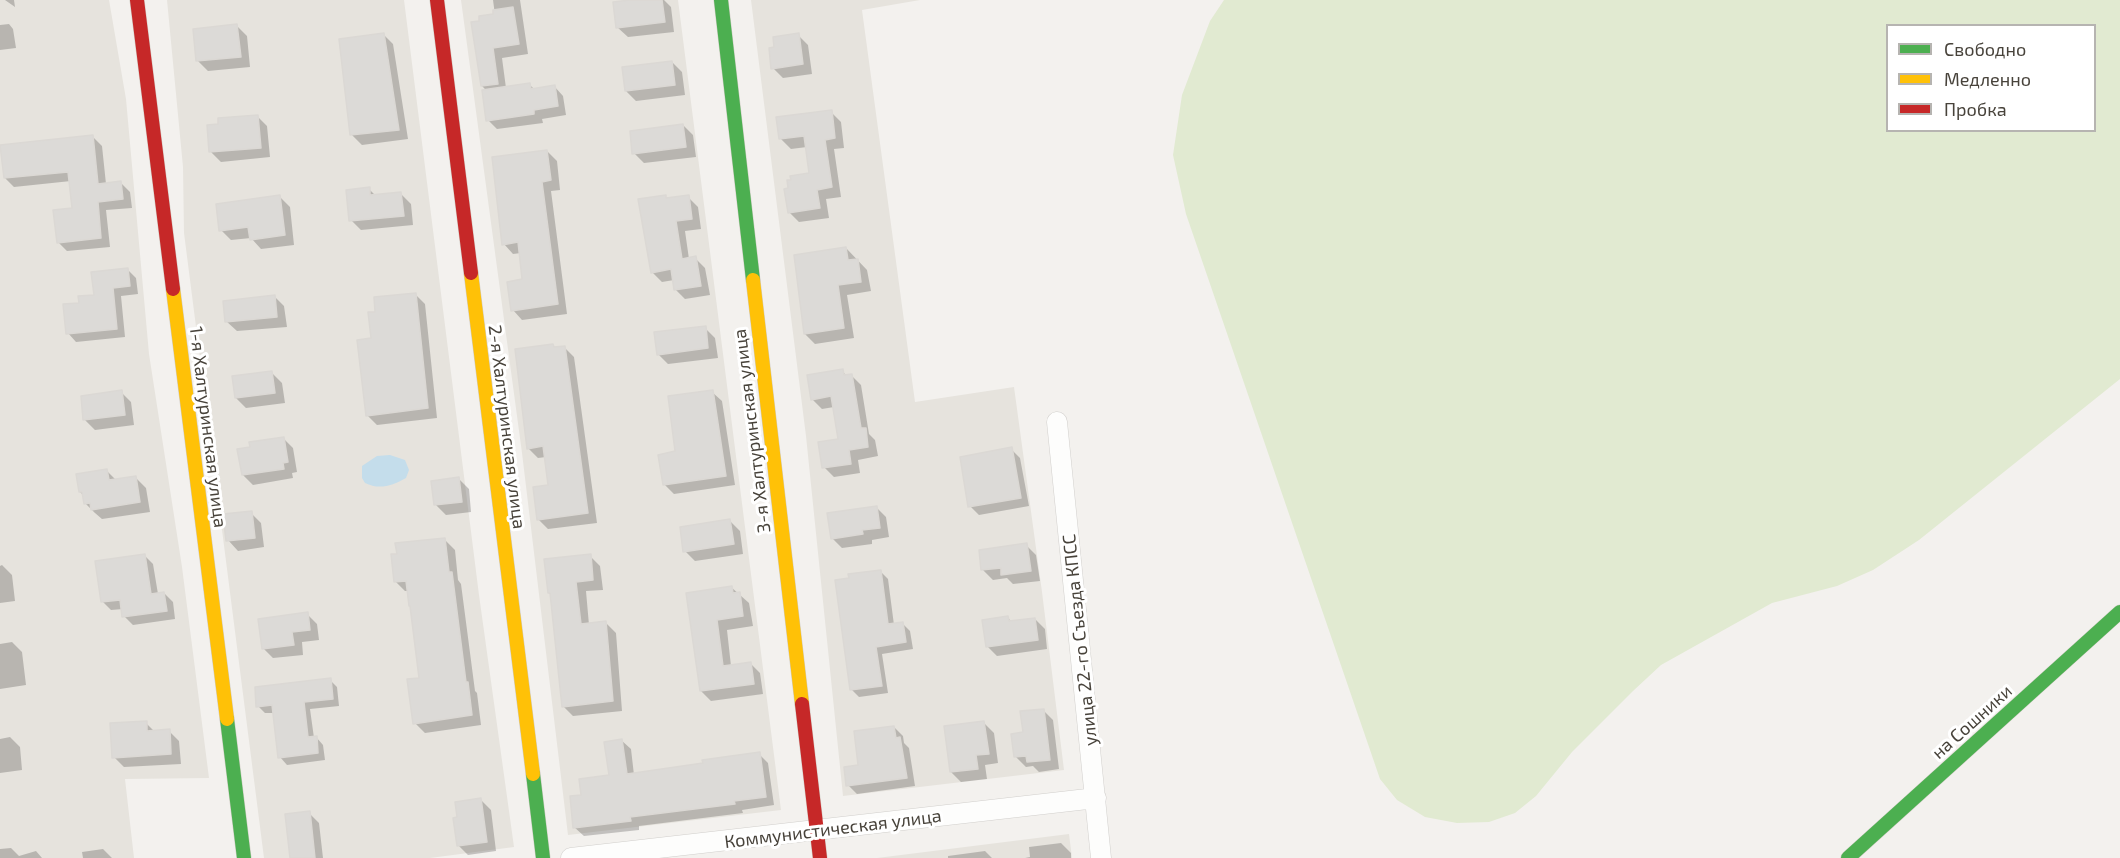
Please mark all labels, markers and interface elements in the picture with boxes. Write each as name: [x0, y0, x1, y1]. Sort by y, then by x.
legend: [1886, 24, 2096, 132]
text: Свободно: [1944, 38, 2026, 60]
text: Медленно: [1944, 68, 2031, 90]
text: Пробка: [1944, 98, 2007, 120]
street label: 2-я Халтуринская улица: [484, 324, 530, 530]
street label: 1-я Халтуринская улица: [185, 325, 231, 529]
street label: 3-я Халтуринская улица: [729, 328, 775, 534]
street label: улица 22-го Съезда КПСС: [1058, 533, 1102, 747]
street label: на Сошники: [1927, 680, 2017, 764]
street label: Коммунистическая улица: [723, 805, 943, 853]

